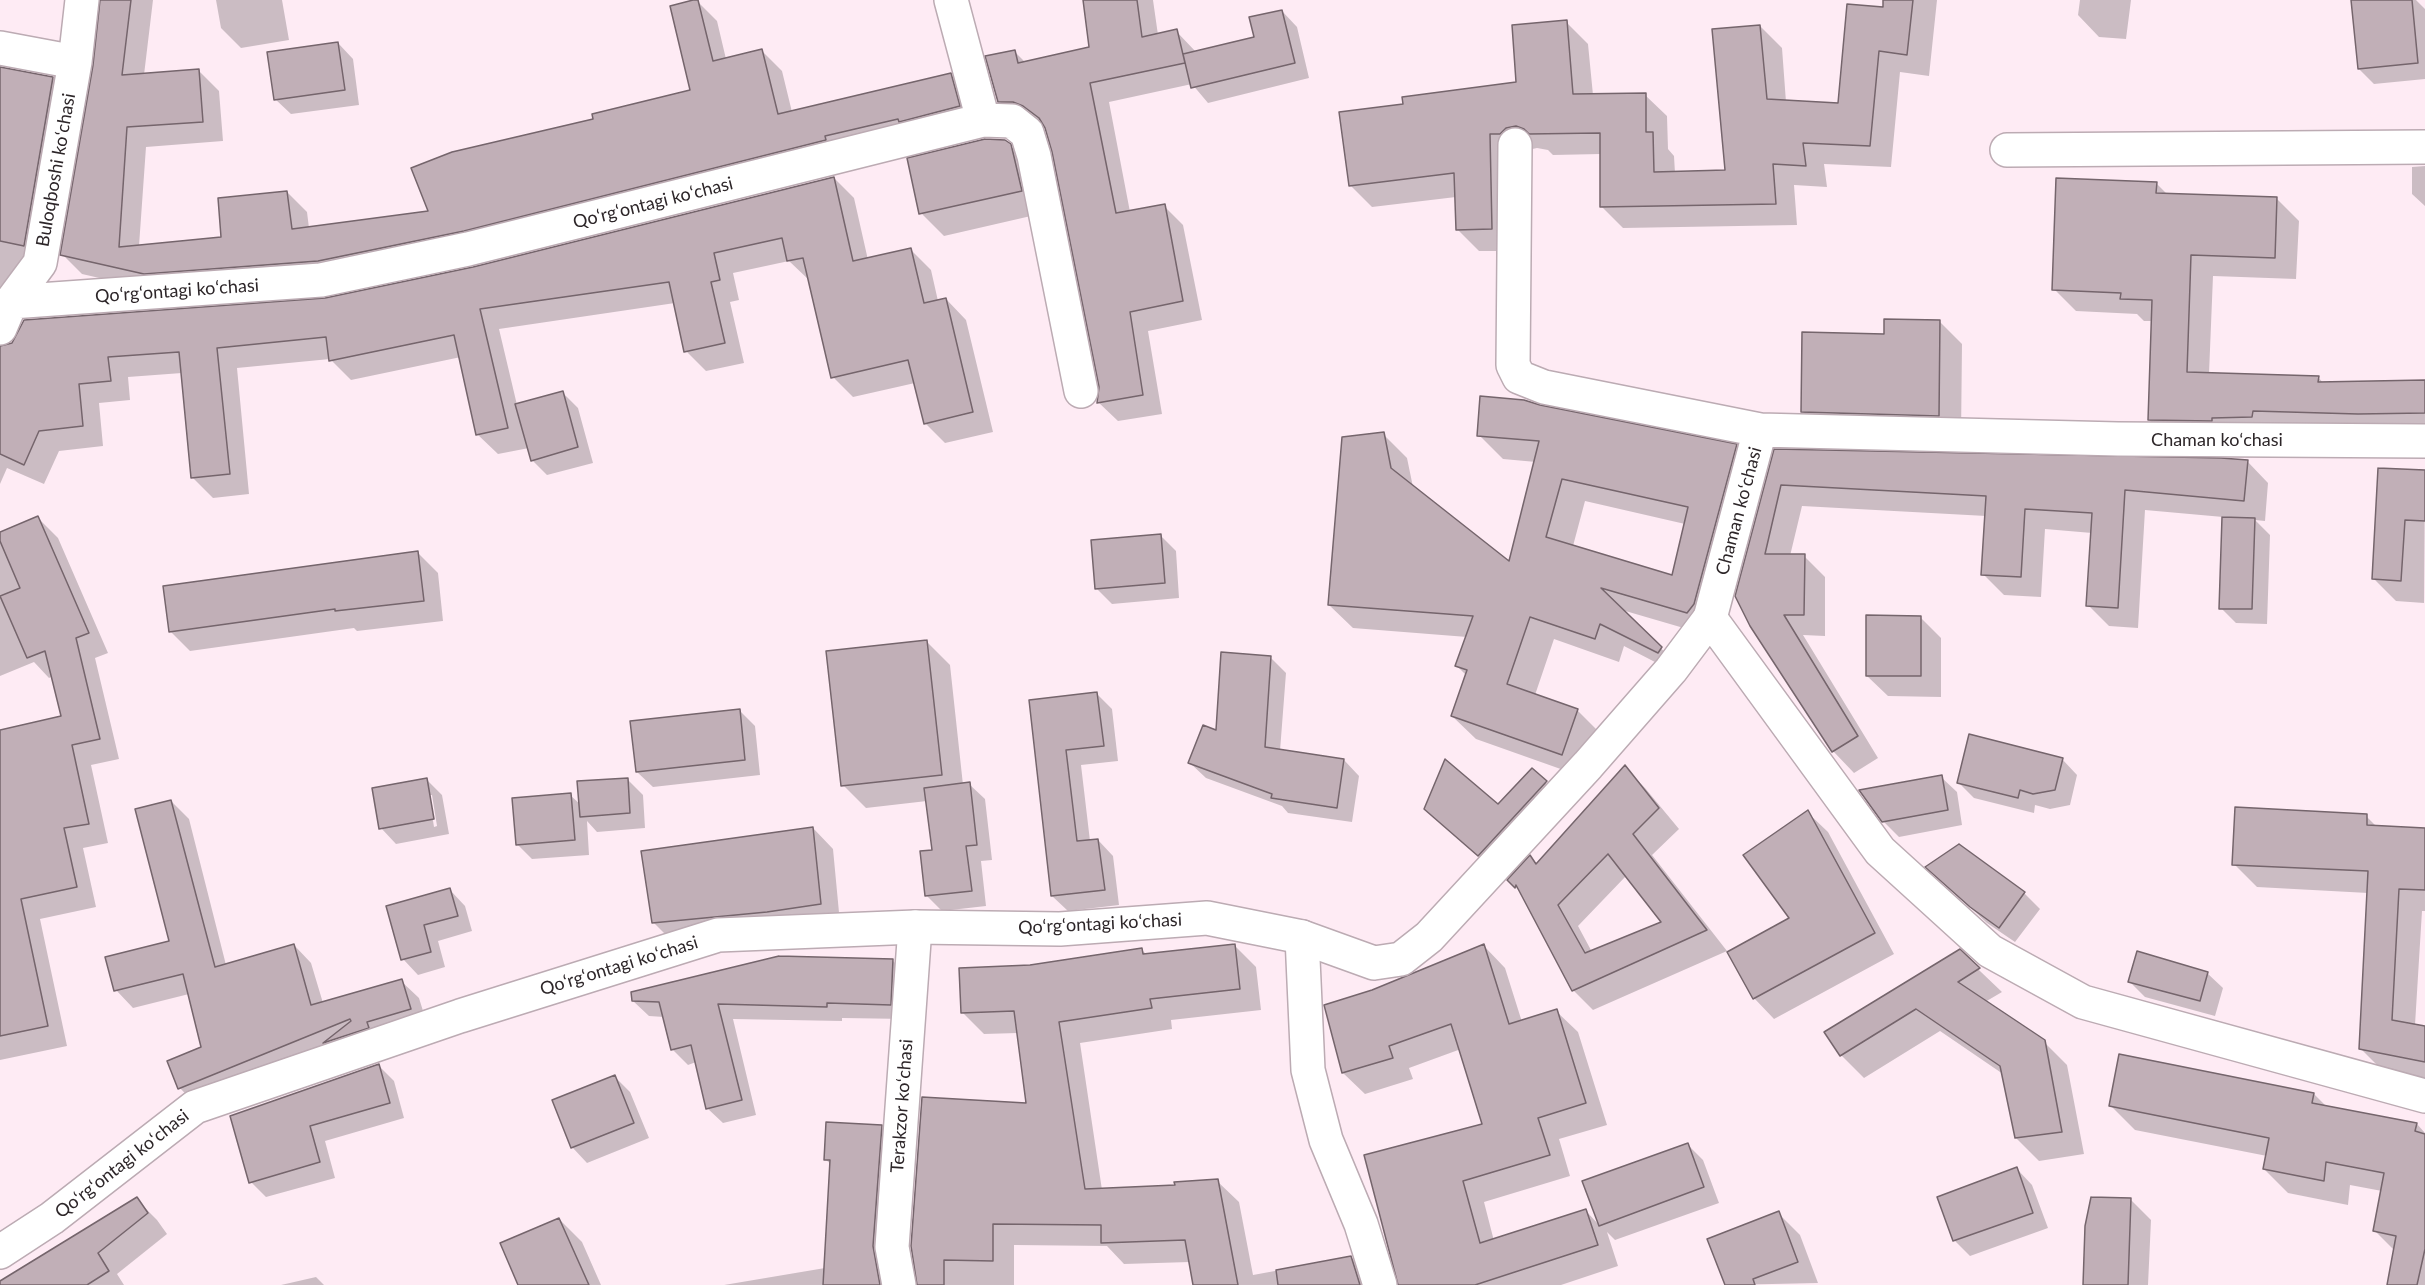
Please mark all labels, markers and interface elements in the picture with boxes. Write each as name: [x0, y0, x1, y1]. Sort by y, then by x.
street label: Buloqboshi koʻchasi: [32, 92, 80, 248]
street label: Qoʻrgʻontagi koʻchasi: [571, 173, 735, 233]
street label: Qoʻrgʻontagi koʻchasi: [94, 275, 260, 307]
street label: Chaman koʻchasi: [2151, 429, 2283, 451]
street label: Chaman koʻchasi: [1712, 445, 1766, 577]
street label: Qoʻrgʻontagi koʻchasi: [1018, 909, 1182, 939]
street label: Qoʻrgʻontagi koʻchasi: [537, 932, 701, 1000]
street label: Terakzor koʻchasi: [887, 1038, 917, 1174]
street label: Qoʻrgʻontagi koʻchasi: [51, 1105, 193, 1223]

